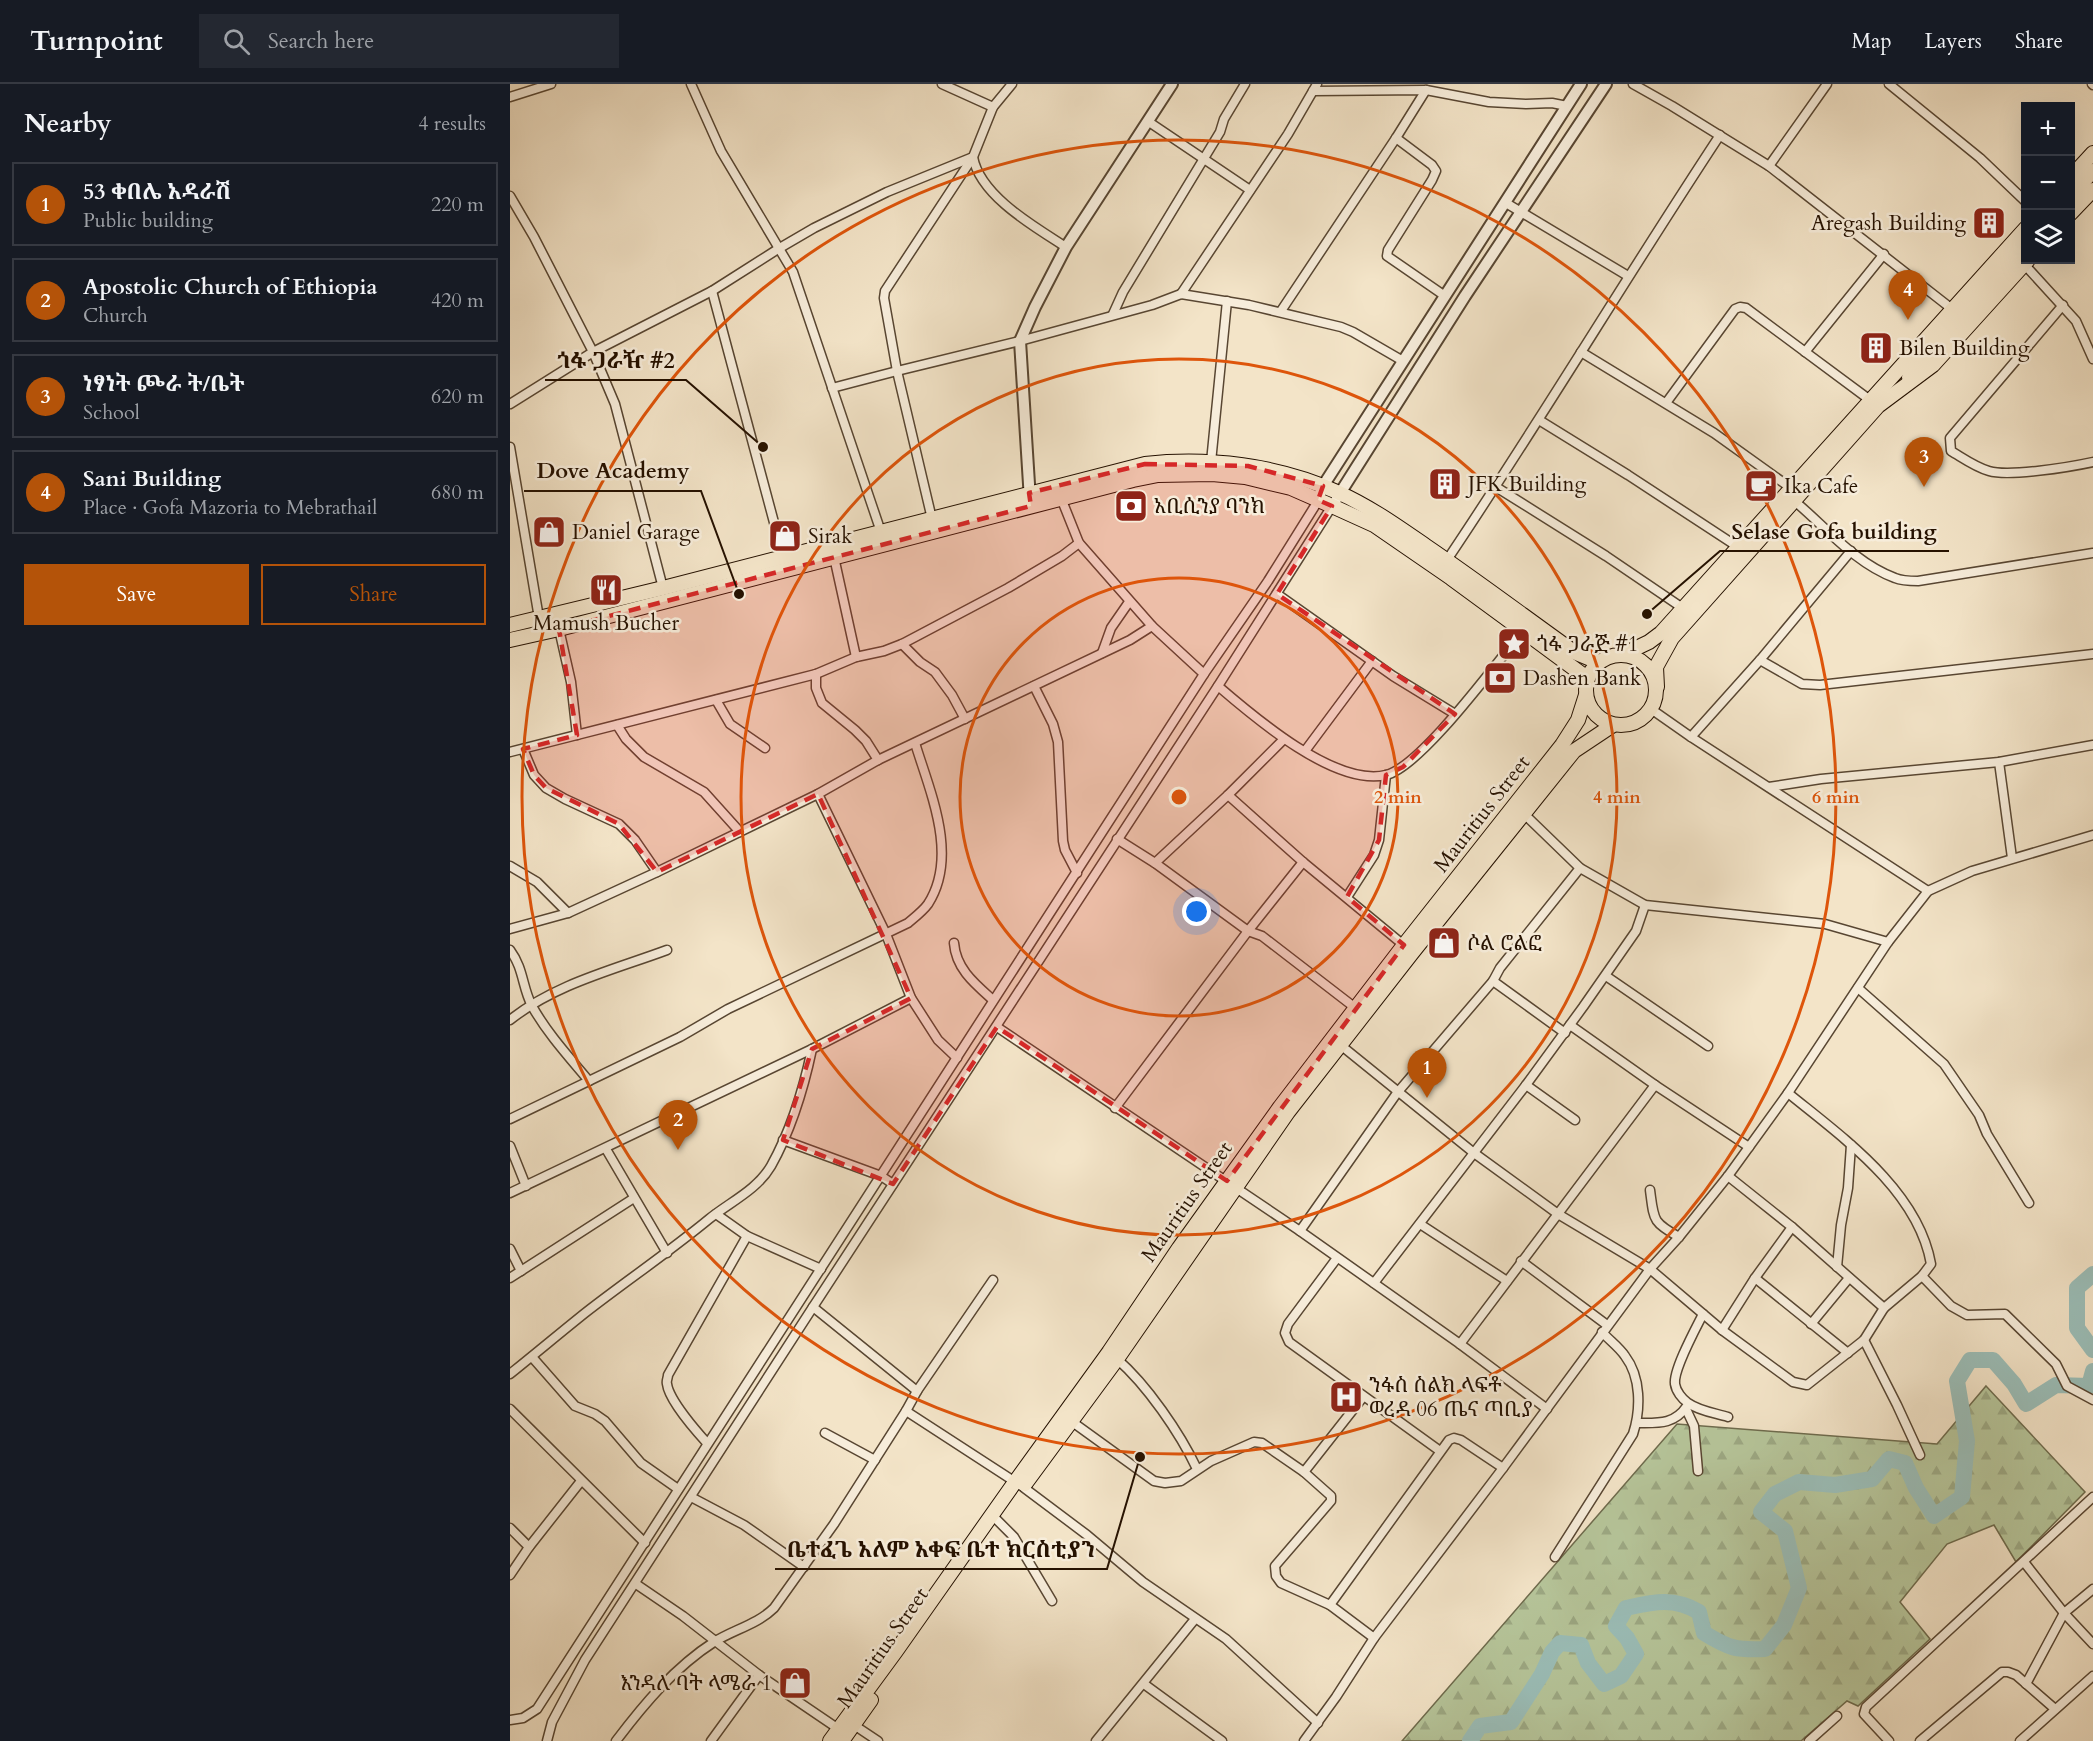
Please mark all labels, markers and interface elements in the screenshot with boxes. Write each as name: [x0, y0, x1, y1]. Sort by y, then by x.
search box: [199, 14, 619, 68]
text: Turnpoint: [30, 22, 163, 60]
icon: search: [220, 25, 253, 58]
text: Search here: [268, 26, 374, 56]
text: Map: [1852, 27, 1892, 56]
text: Layers: [1925, 27, 1982, 56]
text: Share: [2015, 27, 2063, 56]
map controls: [2021, 102, 2075, 264]
button: +: [2021, 102, 2075, 156]
text: Nearby: [24, 106, 112, 141]
text: 4 results: [418, 110, 486, 137]
button: −: [2021, 156, 2075, 210]
text: 53 ቀበሌ አዳራሽ: [83, 177, 231, 207]
text: 1: [40, 191, 51, 218]
text: 220 m: [431, 191, 484, 218]
building icon: Aregash Building: [1971, 205, 2007, 241]
text: Public building: [83, 207, 213, 234]
place label: Aregash Building: [1811, 209, 1966, 238]
button: layers: [2021, 210, 2075, 264]
pin: 4: [1888, 270, 1928, 320]
text: Apostolic Church of Ethiopia: [83, 272, 377, 302]
text: 2: [40, 287, 51, 314]
text: 420 m: [431, 287, 484, 314]
text: Church: [83, 302, 148, 329]
building icon: Bilen Building: [1858, 330, 1894, 366]
place label: Bilen Building: [1899, 334, 2030, 363]
callout: ጎፋ ጋራዥ #2: [545, 340, 686, 380]
text: ጎፋ ጋራዥ #2: [557, 346, 675, 376]
text: ነፃነት ጮራ ት/ቤት: [83, 369, 245, 399]
text: 3: [40, 383, 51, 410]
text: 620 m: [431, 383, 484, 410]
text: School: [83, 399, 140, 426]
pin: 3: [1904, 438, 1944, 487]
callout: Dove Academy: [524, 451, 701, 491]
text: Dove Academy: [536, 456, 690, 486]
text: Sani Building: [83, 464, 221, 494]
building icon: JFK Building: [1427, 466, 1463, 502]
cafe icon: Ika Cafe: [1743, 468, 1779, 504]
place label: JFK Building: [1465, 470, 1586, 499]
place label: Ika Cafe: [1784, 472, 1858, 501]
text: 4: [40, 479, 51, 506]
text: 680 m: [431, 479, 484, 506]
bank icon: አቢሲንያ ባንክ: [1113, 488, 1149, 524]
place label: አቢሲንያ ባንክ: [1154, 492, 1265, 521]
text: Place · Gofa Mazoria to Mebrathail: [83, 494, 377, 521]
callout: Selase Gofa building: [1720, 511, 1949, 551]
shop icon: Daniel Garage: [531, 514, 567, 550]
text: Selase Gofa building: [1731, 517, 1937, 547]
place label: Daniel Garage: [572, 518, 700, 547]
shop icon: Sirak: [767, 518, 803, 554]
place label: Sirak: [808, 522, 853, 551]
button: Save: [24, 564, 249, 625]
button: Share: [261, 564, 486, 625]
restaurant icon: Mamush Bucher: [588, 572, 624, 608]
place label: Mamush Bucher: [533, 609, 680, 638]
place icon: ጎፋ ጋራጅ #1: [1496, 626, 1532, 662]
place label: ጎፋ ጋራጅ #1: [1537, 630, 1638, 659]
bank icon: Dashen Bank: [1482, 660, 1518, 696]
place label: Dashen Bank: [1523, 664, 1642, 693]
street label: Mauritius Street: [1427, 749, 1537, 879]
text: 2 min: [1374, 785, 1422, 810]
text: 4 min: [1593, 785, 1641, 810]
text: 6 min: [1812, 785, 1860, 810]
centre of rings: [1169, 787, 1189, 807]
your location: [1182, 897, 1211, 926]
shop icon: ሶል ሮልፎ: [1426, 925, 1462, 961]
place label: ሶል ሮልፎ: [1467, 929, 1542, 958]
pin: 1: [1408, 1048, 1446, 1098]
pin: 2: [658, 1100, 698, 1150]
street label: Mauritius Street: [1135, 1136, 1240, 1268]
place label: ንፋስ ስልክ ላፍቶ ወረዳ 06 ጤና ጣቢያ: [1369, 1371, 1533, 1424]
hospital icon: ንፋስ ስልክ ላፍቶ ወረዳ 06 ጤና ጣቢያ: [1328, 1379, 1364, 1415]
callout: ቤተፈጌ አለም አቀፍ ቤተ ክርስቲያን: [775, 1529, 1107, 1569]
text: ቤተፈጌ አለም አቀፍ ቤተ ክርስቲያን: [787, 1535, 1095, 1565]
street label: Mauritius Street: [831, 1582, 936, 1714]
shop icon: እንዳለ ባት ላሜራ 1: [777, 1665, 813, 1701]
place label: እንዳለ ባት ላሜራ 1: [621, 1669, 772, 1698]

